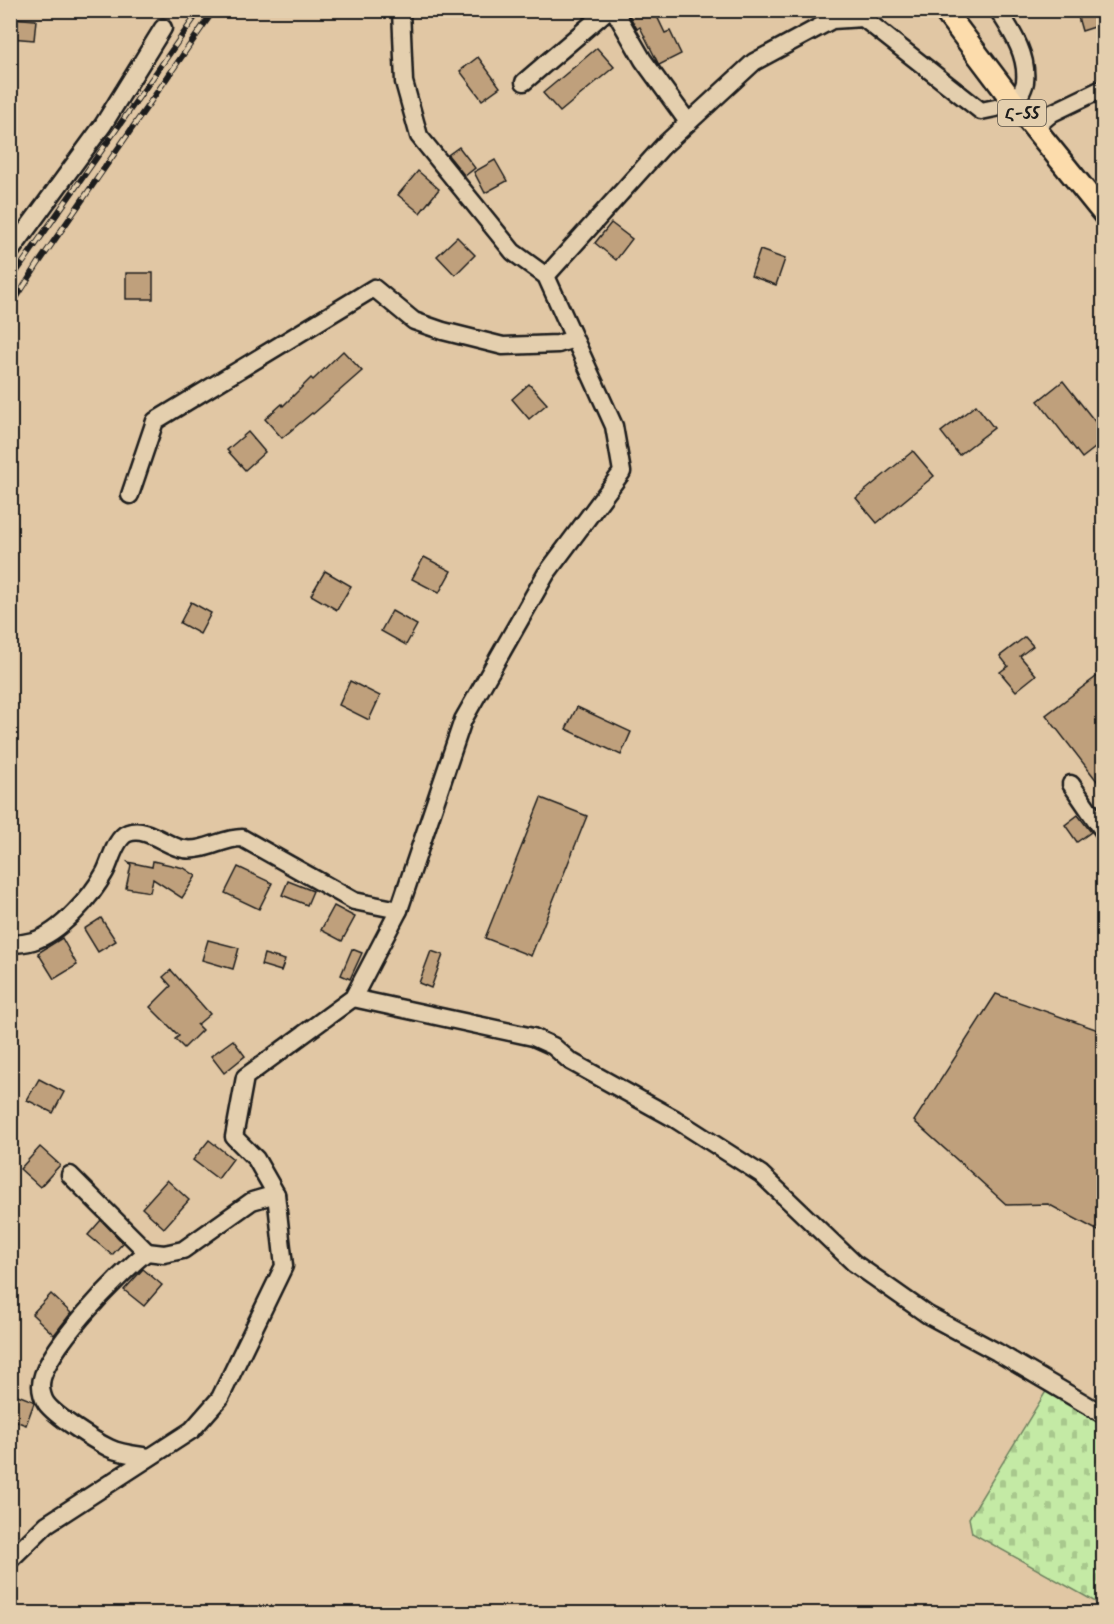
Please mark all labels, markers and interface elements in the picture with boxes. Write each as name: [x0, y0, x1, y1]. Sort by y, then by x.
road number: Հ-55: [998, 100, 1046, 126]

